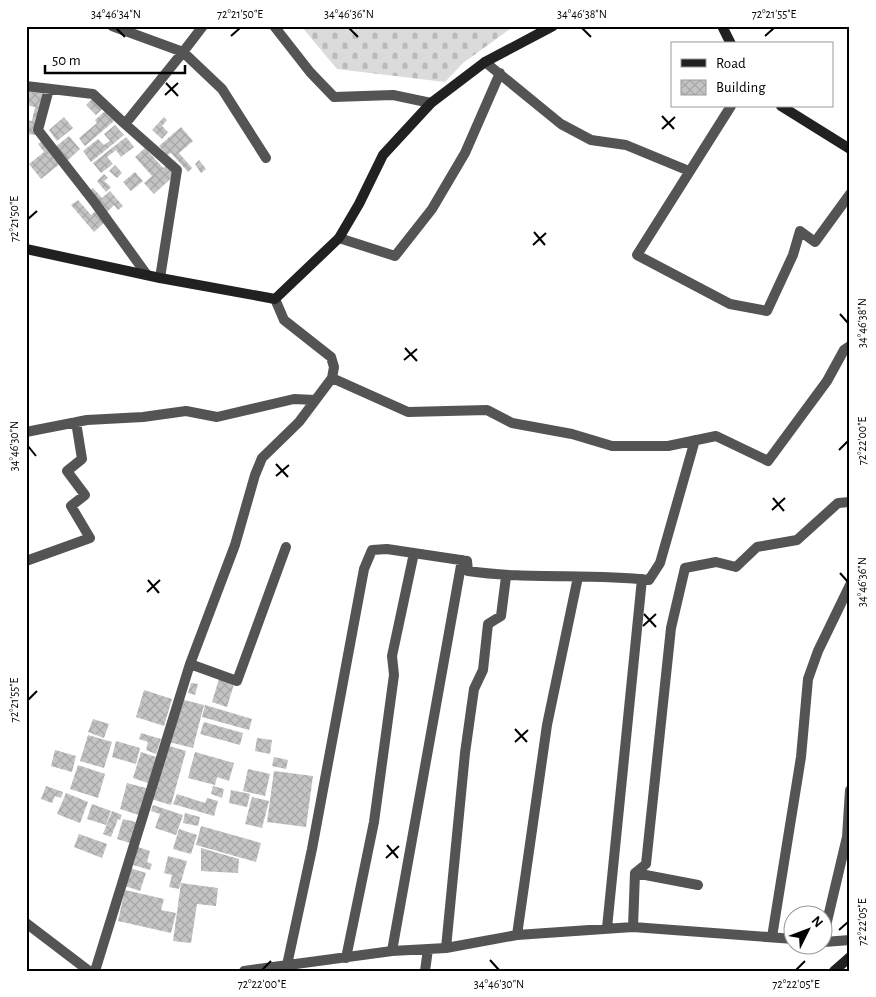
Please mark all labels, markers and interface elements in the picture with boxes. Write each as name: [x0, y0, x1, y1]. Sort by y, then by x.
text: 34°46'34"N: [91, 8, 141, 20]
text: 72°21'50"E: [217, 8, 263, 20]
text: 34°46'36"N: [324, 8, 374, 20]
text: 34°46'38"N: [557, 8, 607, 20]
text: 72°21'55"E: [752, 8, 797, 20]
scale bar: [45, 42, 185, 74]
legend: [671, 42, 834, 108]
text: 50 m: [52, 53, 81, 68]
text: Road: [716, 56, 746, 71]
text: Building: [716, 80, 766, 95]
text: 72°21'50"E: [8, 196, 20, 242]
text: 34°46'38"N: [856, 298, 868, 348]
text: 72°22'00"E: [856, 416, 868, 465]
text: 34°46'30"N: [8, 421, 20, 471]
text: 34°46'36"N: [856, 557, 868, 607]
text: 72°21'55"E: [8, 677, 20, 722]
text: 72°22'05"E: [856, 898, 868, 946]
north arrow: [784, 904, 834, 954]
text: N: [808, 914, 825, 930]
text: 72°22'00"E: [238, 978, 287, 990]
text: 34°46'30"N: [474, 978, 524, 990]
text: 72°22'05"E: [772, 978, 820, 990]

